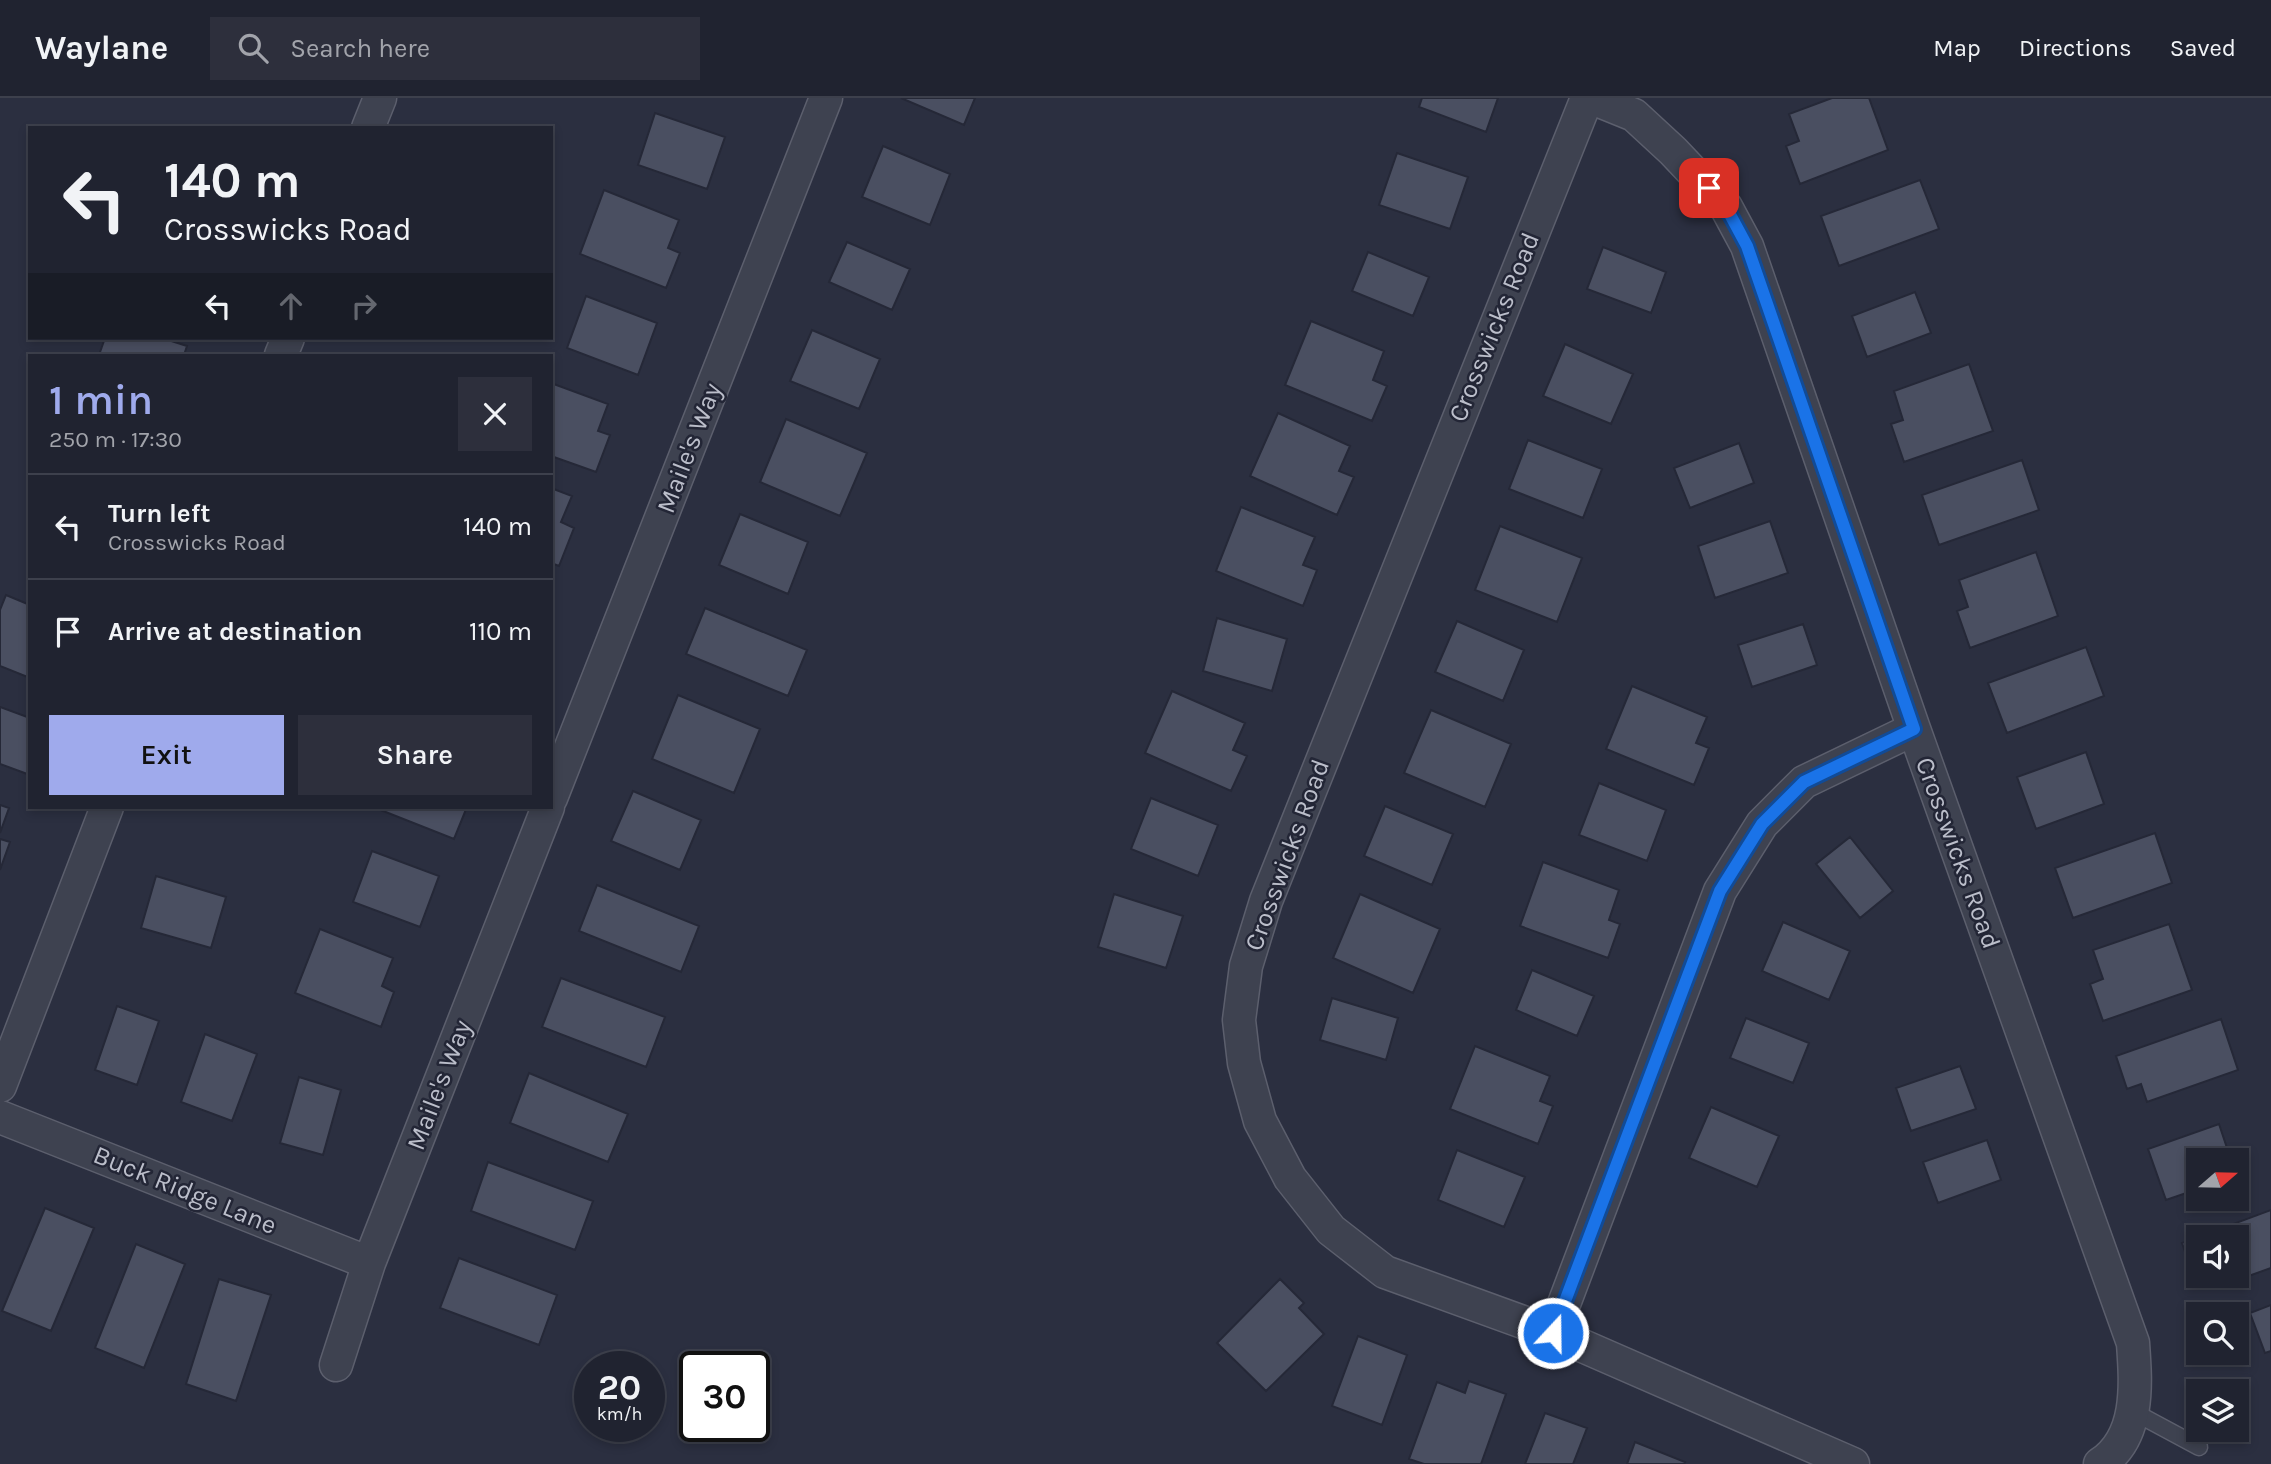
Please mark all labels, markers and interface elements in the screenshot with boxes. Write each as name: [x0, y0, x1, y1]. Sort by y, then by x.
search box: [210, 17, 700, 80]
text: Waylane: [35, 29, 168, 67]
icon: search: [234, 29, 272, 67]
text: Search here: [290, 33, 430, 64]
text: Map: [1933, 34, 1981, 62]
text: Directions: [2019, 34, 2132, 62]
text: Saved: [2170, 34, 2236, 62]
text: 140 m: [164, 152, 301, 209]
icon: left: [49, 154, 140, 245]
pin: [1679, 158, 1739, 218]
icon: arrive: [1690, 169, 1728, 207]
text: Crosswicks Road: [164, 211, 412, 248]
street label: Crosswicks Road: [1442, 228, 1546, 426]
icon: left: [199, 287, 237, 325]
icon: ahead: [272, 287, 310, 325]
icon: right: [345, 287, 383, 325]
text: 1 min: [49, 375, 153, 425]
button: close: [458, 377, 532, 451]
street label: Maile's Way: [650, 379, 728, 517]
text: 250 m · 17:30: [49, 426, 182, 453]
text: Turn left: [108, 498, 210, 529]
icon: left: [49, 508, 87, 546]
text: 140 m: [463, 511, 532, 542]
text: Crosswicks Road: [108, 529, 286, 556]
icon: arrive: [49, 613, 87, 651]
text: Arrive at destination: [108, 616, 362, 647]
text: 110 m: [469, 616, 532, 647]
button: Exit: [49, 715, 284, 795]
button: Share: [298, 715, 532, 795]
street label: Crosswicks Road: [1909, 753, 2007, 953]
street label: Crosswicks Road: [1238, 755, 1336, 955]
street label: Maile's Way: [400, 1016, 478, 1154]
street label: Buck Ridge Lane: [89, 1139, 281, 1241]
north arrow: [2186, 1148, 2249, 1211]
map controls: [2186, 1148, 2249, 1442]
button: sound: [2186, 1225, 2249, 1288]
position arrow: [1516, 1296, 1590, 1370]
button: search: [2186, 1302, 2249, 1365]
speed limit sign: 30: [679, 1351, 770, 1442]
text: 20: [598, 1367, 641, 1408]
button: layers: [2186, 1379, 2249, 1442]
text: km/h: [597, 1403, 642, 1425]

